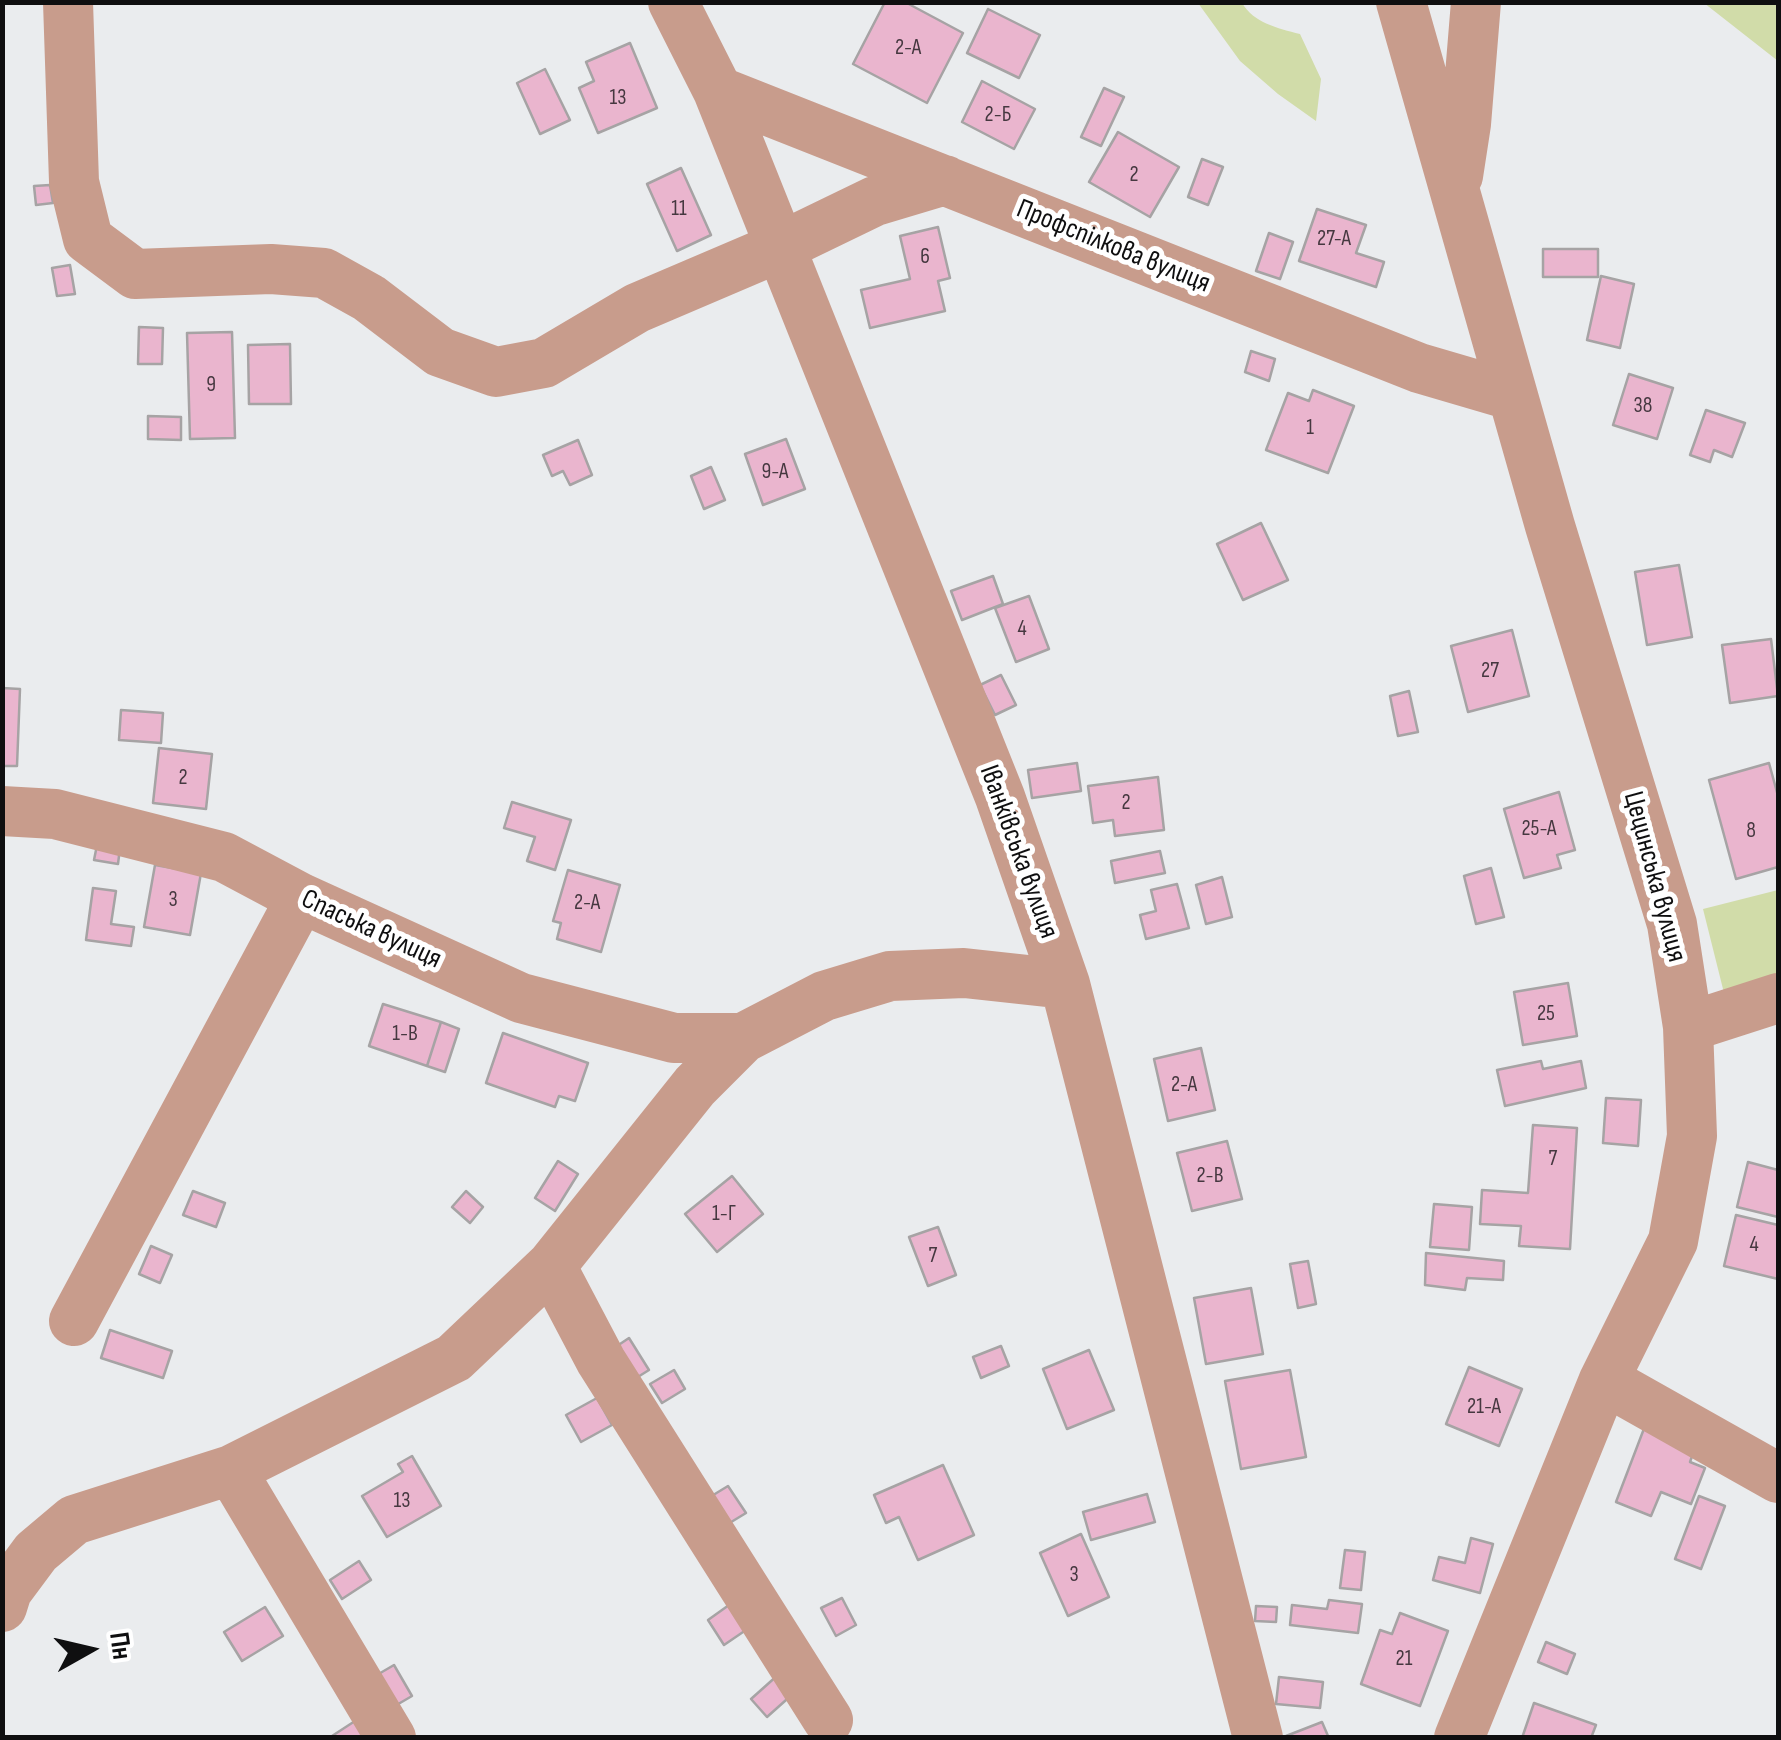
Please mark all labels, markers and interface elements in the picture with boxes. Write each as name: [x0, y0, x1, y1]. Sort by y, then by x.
house number: 2-А: [895, 35, 921, 61]
house number: 13: [610, 85, 626, 111]
house number: 2-Б: [985, 102, 1011, 128]
house number: 2: [1129, 162, 1139, 188]
street label: Профспілкова вулиця: [1011, 193, 1215, 301]
house number: 11: [671, 196, 687, 222]
house number: 27-А: [1317, 226, 1351, 252]
house number: 6: [920, 244, 930, 270]
house number: 9: [206, 372, 216, 398]
house number: 38: [1634, 393, 1652, 419]
house number: 1: [1306, 415, 1314, 441]
house number: 9-А: [762, 459, 788, 485]
house number: 4: [1017, 616, 1027, 642]
house number: 27: [1481, 658, 1499, 684]
street label: Іванківська вулиця: [971, 761, 1065, 943]
house number: 2: [178, 765, 188, 791]
street label: Цецинська вулиця: [1615, 788, 1693, 966]
house number: 2: [1121, 790, 1131, 816]
house number: 25-А: [1522, 816, 1556, 842]
house number: 8: [1746, 818, 1756, 844]
street label: Спаська вулиця: [296, 883, 446, 977]
house number: 3: [168, 887, 178, 913]
house number: 2-А: [574, 890, 600, 916]
house number: 25: [1537, 1001, 1555, 1027]
house number: 1-В: [392, 1021, 418, 1047]
house number: 2-А: [1171, 1072, 1197, 1098]
house number: 7: [1549, 1146, 1557, 1172]
house number: 2-В: [1197, 1163, 1223, 1189]
house number: 1-Г: [712, 1201, 736, 1227]
house number: 4: [1749, 1232, 1759, 1258]
house number: 7: [929, 1243, 937, 1269]
house number: 21-А: [1467, 1394, 1501, 1420]
house number: 13: [394, 1488, 410, 1514]
house number: 3: [1069, 1562, 1079, 1588]
north arrow: [40, 1600, 140, 1700]
text: Пн: [102, 1630, 138, 1661]
house number: 21: [1396, 1646, 1412, 1672]

